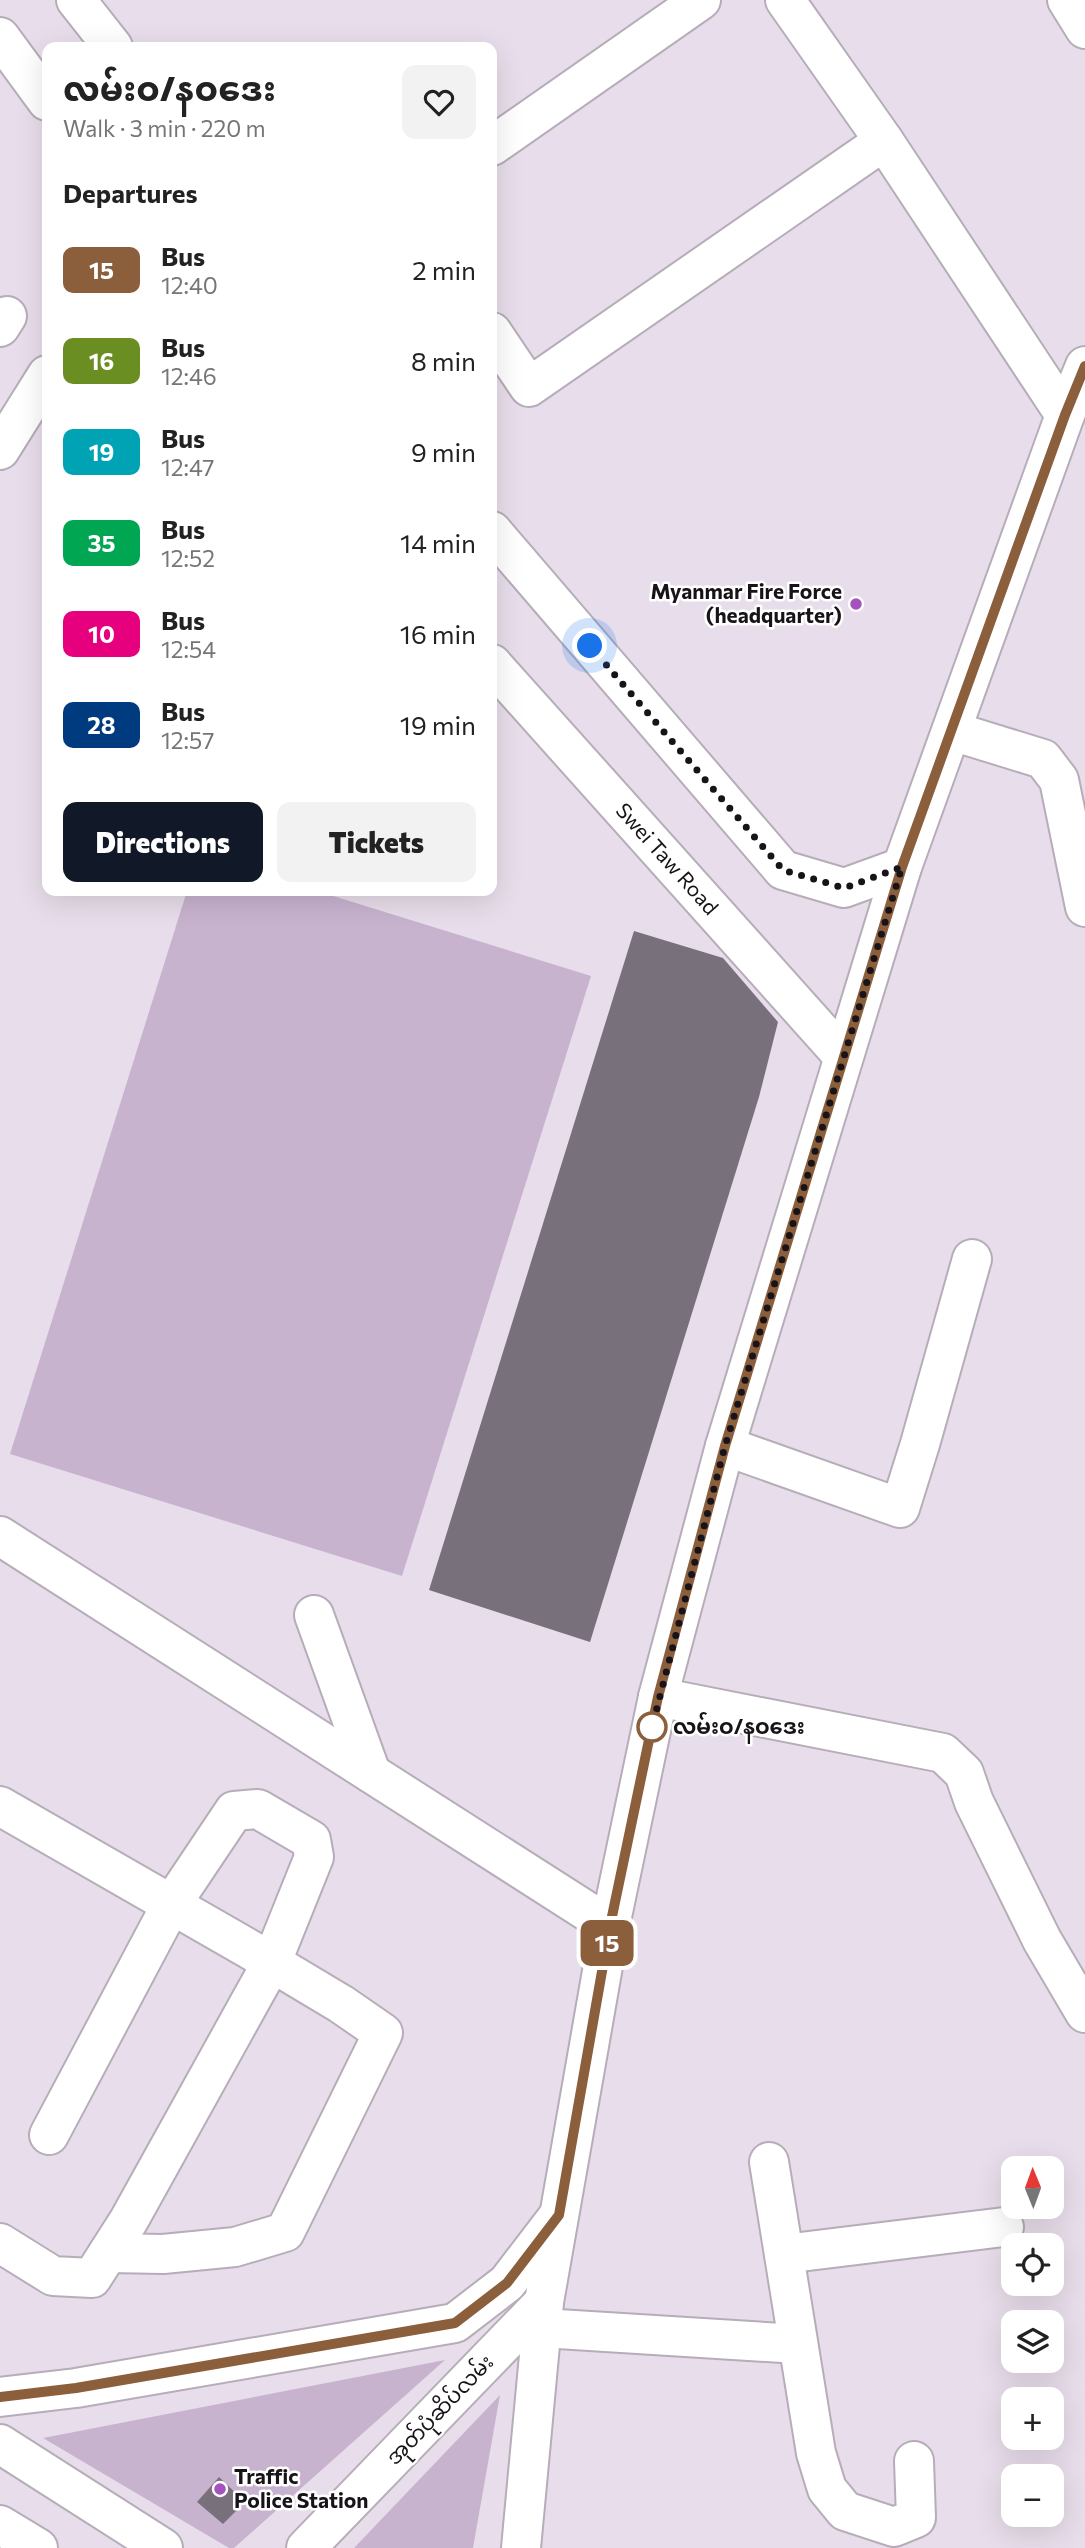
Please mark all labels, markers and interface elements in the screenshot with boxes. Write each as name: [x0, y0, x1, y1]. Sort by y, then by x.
button: heart: [402, 65, 476, 139]
text: လမ်းဝ/နဝဒေး: [63, 67, 276, 108]
text: Walk · 3 min · 220 m: [63, 114, 266, 142]
text: Departures: [63, 177, 198, 208]
text: Bus: [161, 240, 205, 271]
text: 2 min: [412, 254, 476, 285]
text: 15: [89, 255, 114, 284]
text: 12:40: [161, 271, 218, 299]
text: Bus: [161, 331, 205, 362]
text: 8 min: [411, 345, 476, 376]
text: 16: [89, 346, 114, 375]
text: 12:46: [161, 362, 217, 390]
text: Bus: [161, 422, 205, 453]
text: 9 min: [411, 436, 476, 467]
text: 19: [89, 437, 114, 466]
text: 12:47: [161, 453, 215, 481]
text: Bus: [161, 513, 205, 544]
text: 14 min: [400, 527, 476, 558]
text: 35: [88, 528, 115, 557]
text: 12:52: [161, 544, 215, 572]
place label: Myanmar Fire Force (headquarter): [650, 578, 842, 627]
marker: Myanmar Fire Force (headquarter): [848, 596, 864, 612]
text: Bus: [161, 604, 205, 635]
text: 16 min: [400, 618, 476, 649]
text: 10: [88, 619, 115, 648]
your location: [572, 628, 607, 663]
text: 12:54: [161, 635, 216, 663]
text: Bus: [161, 695, 205, 726]
text: 19 min: [400, 709, 476, 740]
text: 28: [87, 710, 116, 739]
text: 12:57: [161, 726, 214, 754]
street label: Swei Taw Road: [612, 797, 724, 919]
button: Directions: [63, 802, 263, 882]
button: Tickets: [277, 802, 476, 882]
place label: လမ်းဝ/နဝဒေး: [673, 1711, 805, 1744]
marker: လမ်းဝ/နဝဒေး: [637, 1712, 667, 1742]
line badge: 15: [576, 1920, 638, 1966]
text: 15: [595, 1928, 619, 1957]
north arrow: [1001, 2156, 1064, 2219]
map controls: [1001, 2156, 1064, 2527]
button: locate: [1001, 2233, 1064, 2296]
button: layers: [1001, 2310, 1064, 2373]
street label: အုတ်ပုံဆိပ်လမ်း: [379, 2347, 502, 2473]
button: +: [1001, 2387, 1064, 2450]
place label: Traffic Police Station: [234, 2463, 368, 2512]
button: −: [1001, 2464, 1064, 2527]
marker: Traffic Police Station: [212, 2481, 228, 2497]

